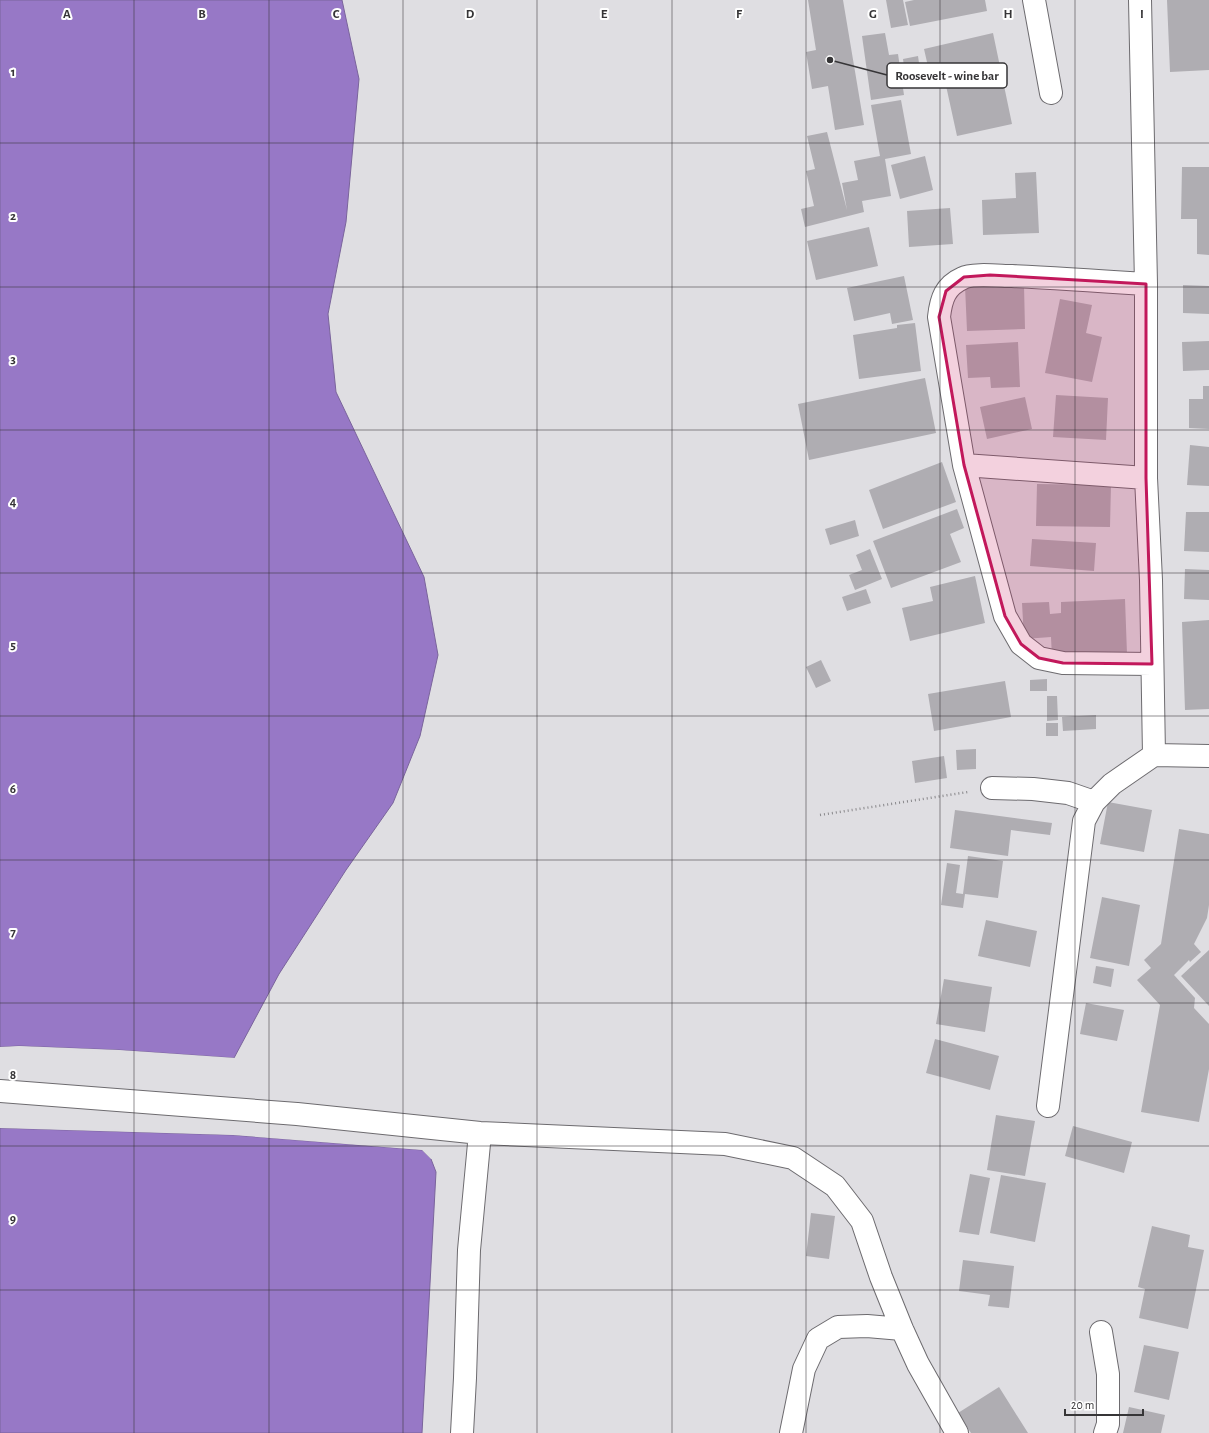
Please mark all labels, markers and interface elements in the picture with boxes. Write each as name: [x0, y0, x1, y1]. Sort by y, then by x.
text: A: [63, 8, 71, 21]
text: B: [198, 8, 206, 21]
text: C: [333, 8, 340, 21]
text: D: [466, 8, 475, 21]
text: E: [601, 8, 608, 21]
text: F: [736, 8, 743, 21]
text: G: [869, 8, 877, 21]
text: H: [1003, 8, 1013, 21]
text: I: [1140, 8, 1144, 21]
callout: Roosevelt - wine bar: [887, 63, 1007, 88]
text: 1: [11, 66, 15, 79]
text: Roosevelt - wine bar: [895, 70, 999, 83]
text: 2: [10, 210, 16, 223]
text: 3: [10, 353, 16, 366]
text: 4: [10, 496, 17, 509]
text: 5: [10, 639, 16, 652]
text: 6: [10, 783, 16, 796]
text: 7: [10, 926, 16, 939]
text: 8: [10, 1069, 16, 1082]
text: 9: [10, 1213, 16, 1226]
scale bar: [1065, 1391, 1143, 1417]
text: 20 m: [1071, 1399, 1094, 1411]

